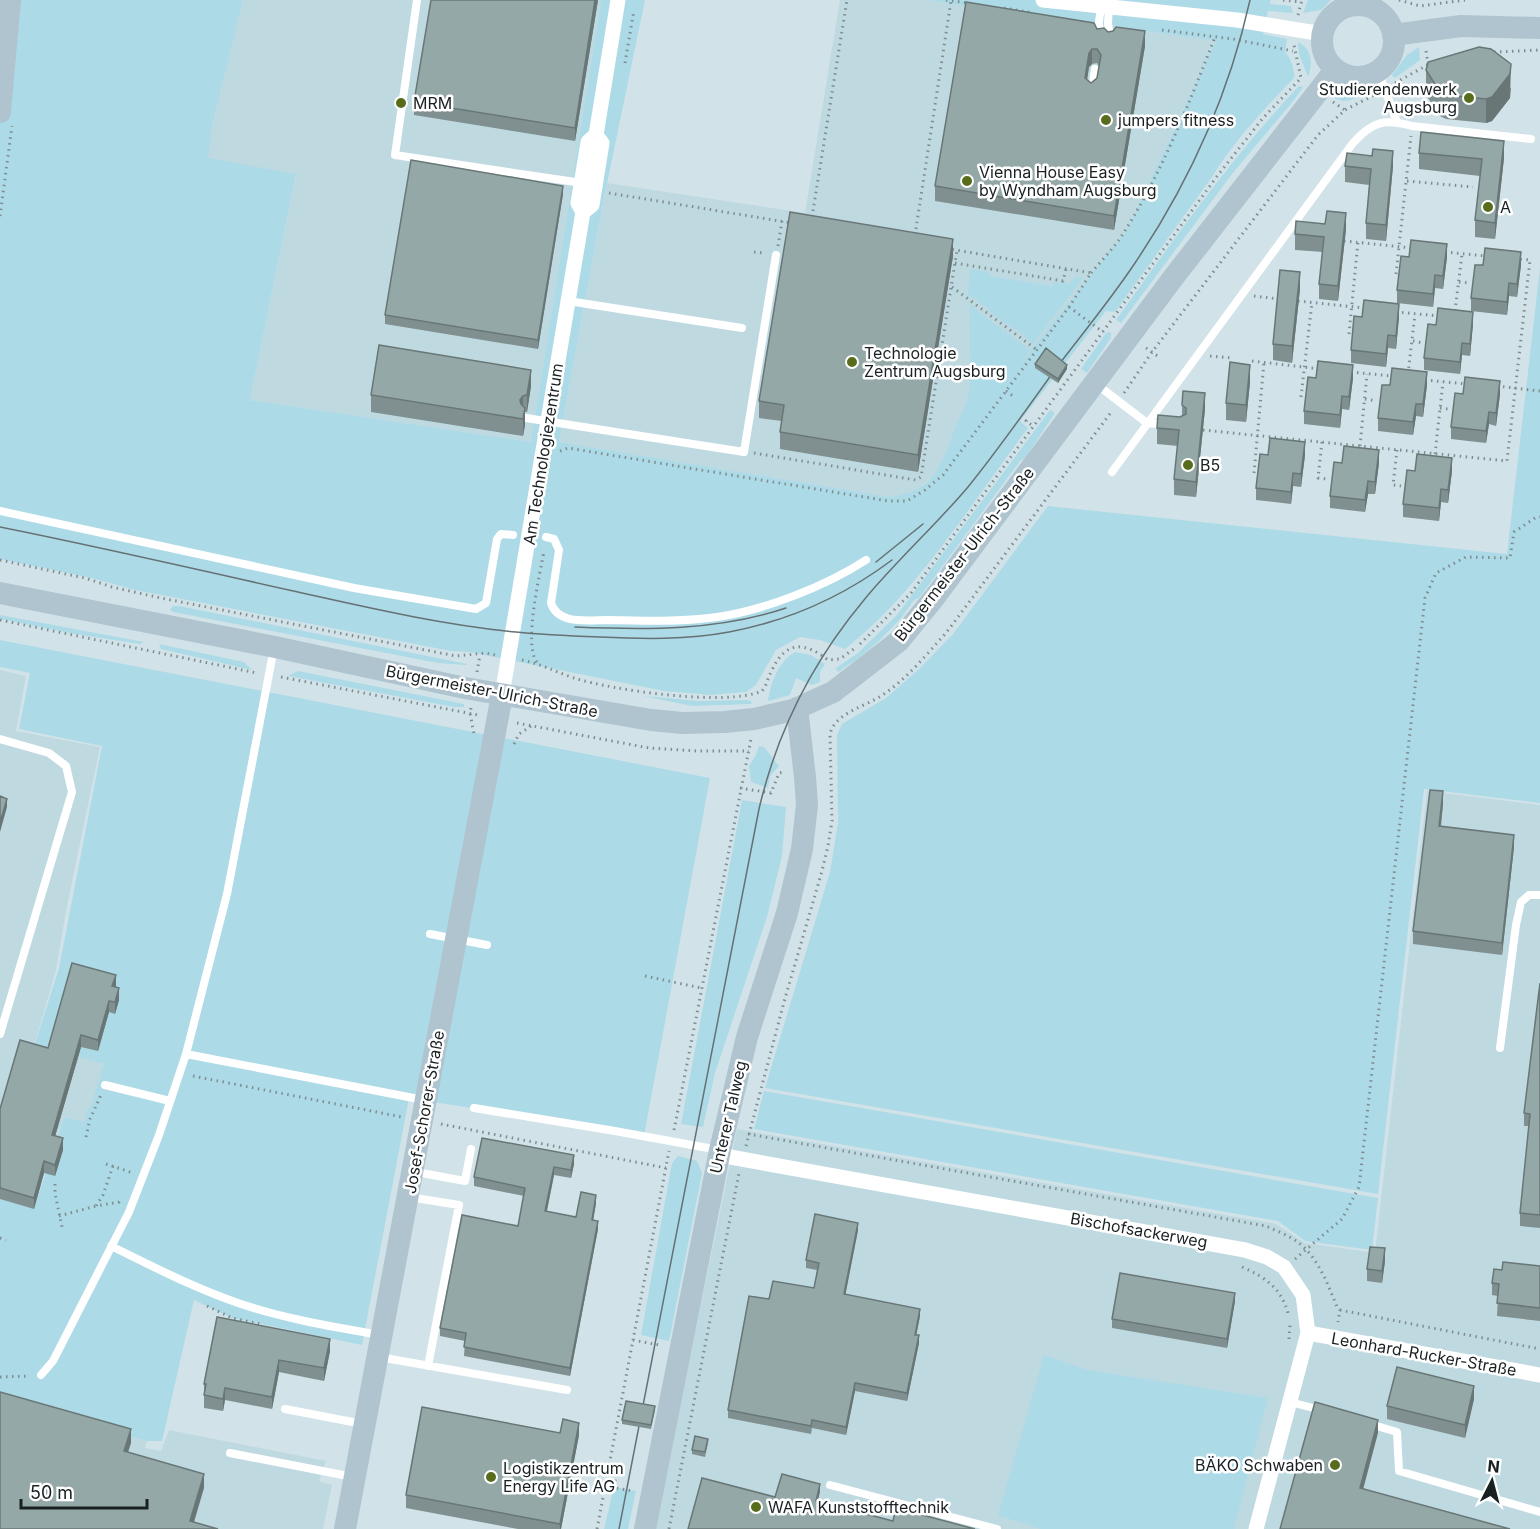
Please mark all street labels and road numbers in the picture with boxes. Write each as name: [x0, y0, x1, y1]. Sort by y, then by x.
street label: Am Technologiezentrum: [519, 362, 567, 546]
street label: Bürgermeister-Ulrich-Straße: [890, 463, 1038, 645]
street label: Bürgermeister-Ulrich-Straße: [384, 661, 600, 721]
street label: Josef-Schorer-Straße: [400, 1029, 448, 1195]
street label: Unterer Talweg: [705, 1059, 751, 1175]
street label: Bischofsackerweg: [1069, 1208, 1209, 1252]
street label: Leonhard-Rucker-Straße: [1330, 1328, 1518, 1380]

